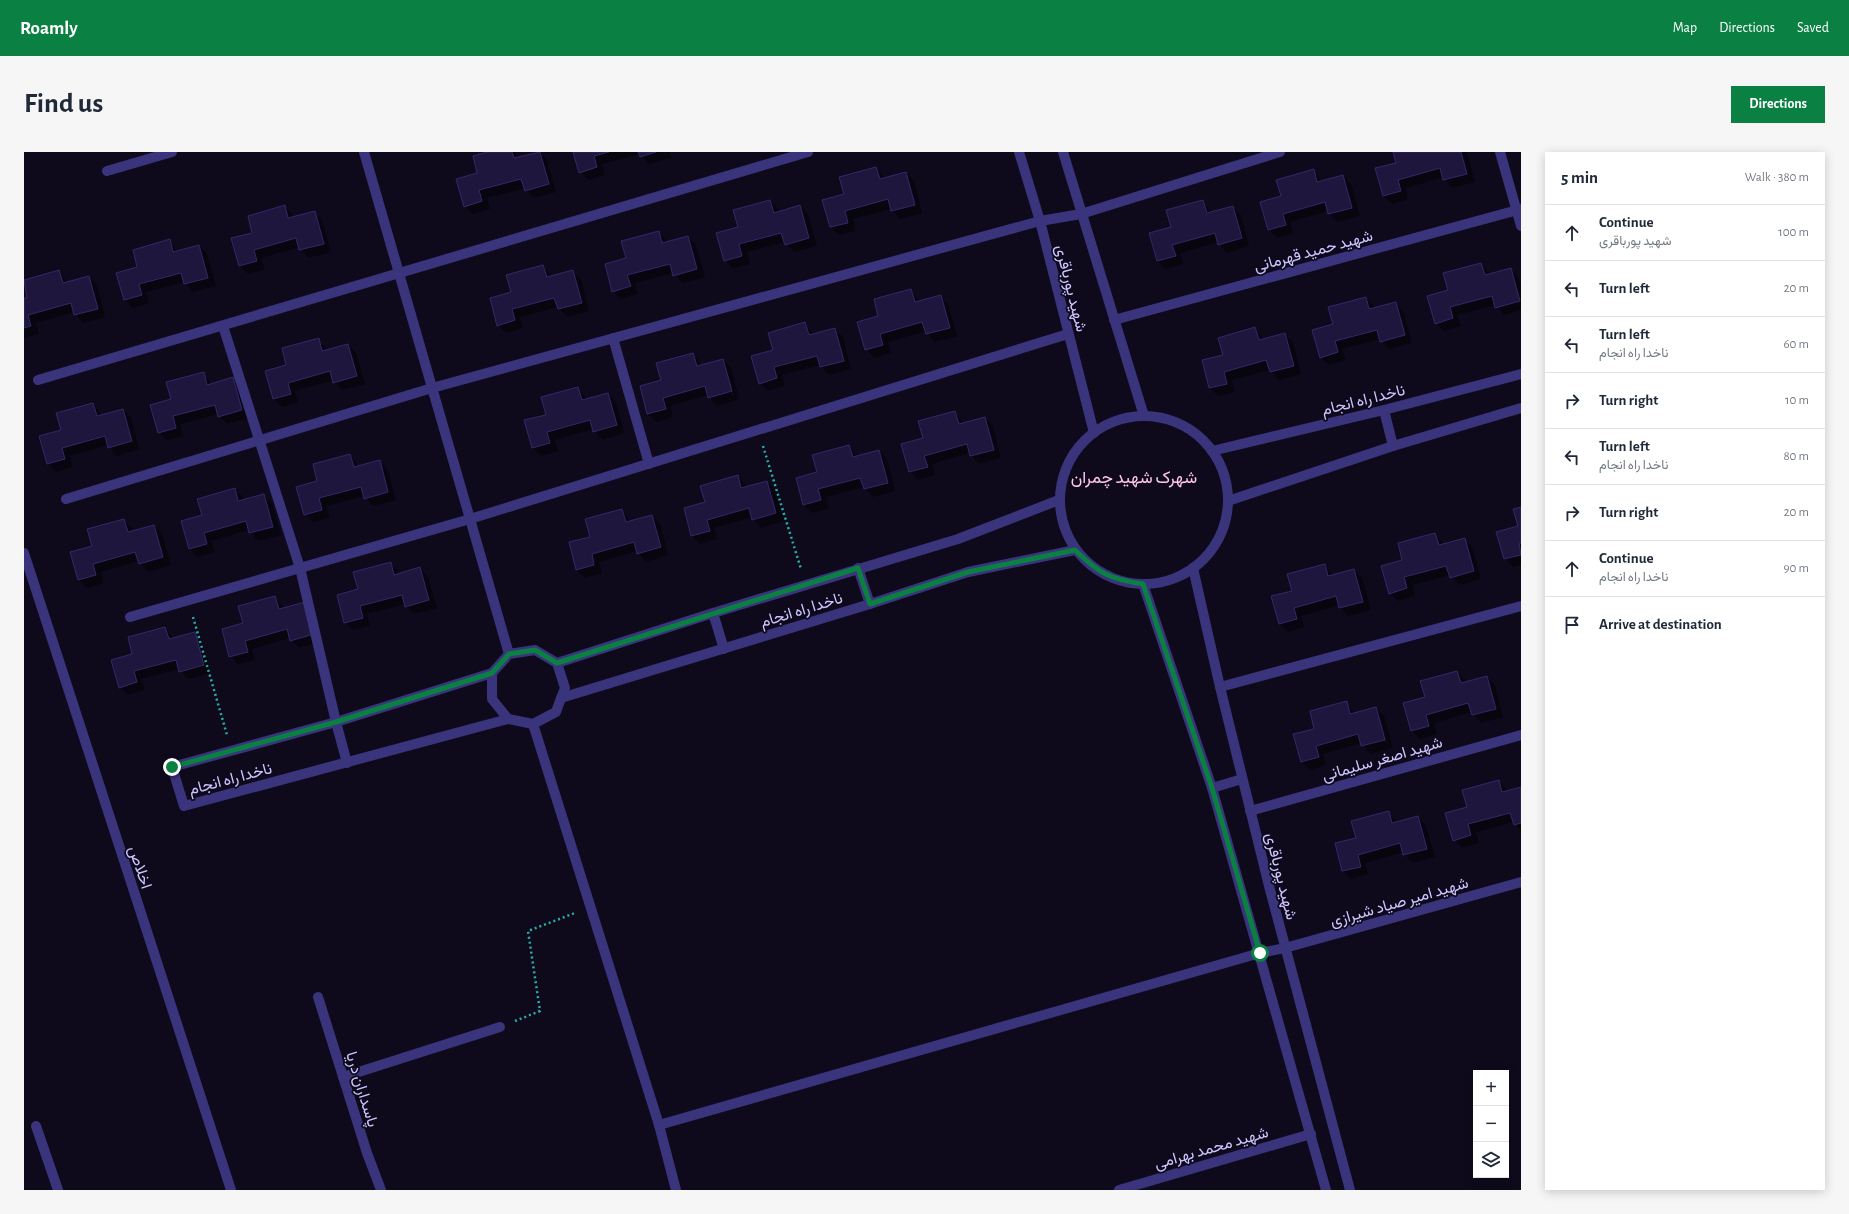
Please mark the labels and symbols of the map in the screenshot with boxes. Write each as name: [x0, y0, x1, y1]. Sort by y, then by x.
street label: شهید حمید قهرمانی: [1252, 227, 1375, 276]
street label: شهید پورباقری: [1050, 243, 1090, 334]
street label: ناخدا راه انجام: [1320, 382, 1407, 420]
district label: شهرک شهید چمران: [1071, 469, 1197, 489]
street label: ناخدا راه انجام: [758, 590, 845, 632]
street label: شهید اصغر سلیمانی: [1320, 734, 1445, 786]
route end: [163, 758, 181, 776]
street label: ناخدا راه انجام: [187, 760, 274, 800]
street label: شهید پورباقری: [1260, 831, 1300, 922]
street label: اخلاص: [124, 844, 154, 891]
street label: شهید امیر صیاد شیرازی: [1328, 875, 1471, 931]
route start: [1251, 944, 1269, 962]
street label: پاسداران دریا: [340, 1050, 381, 1130]
street label: شهید محمد بهرامی: [1152, 1124, 1271, 1174]

